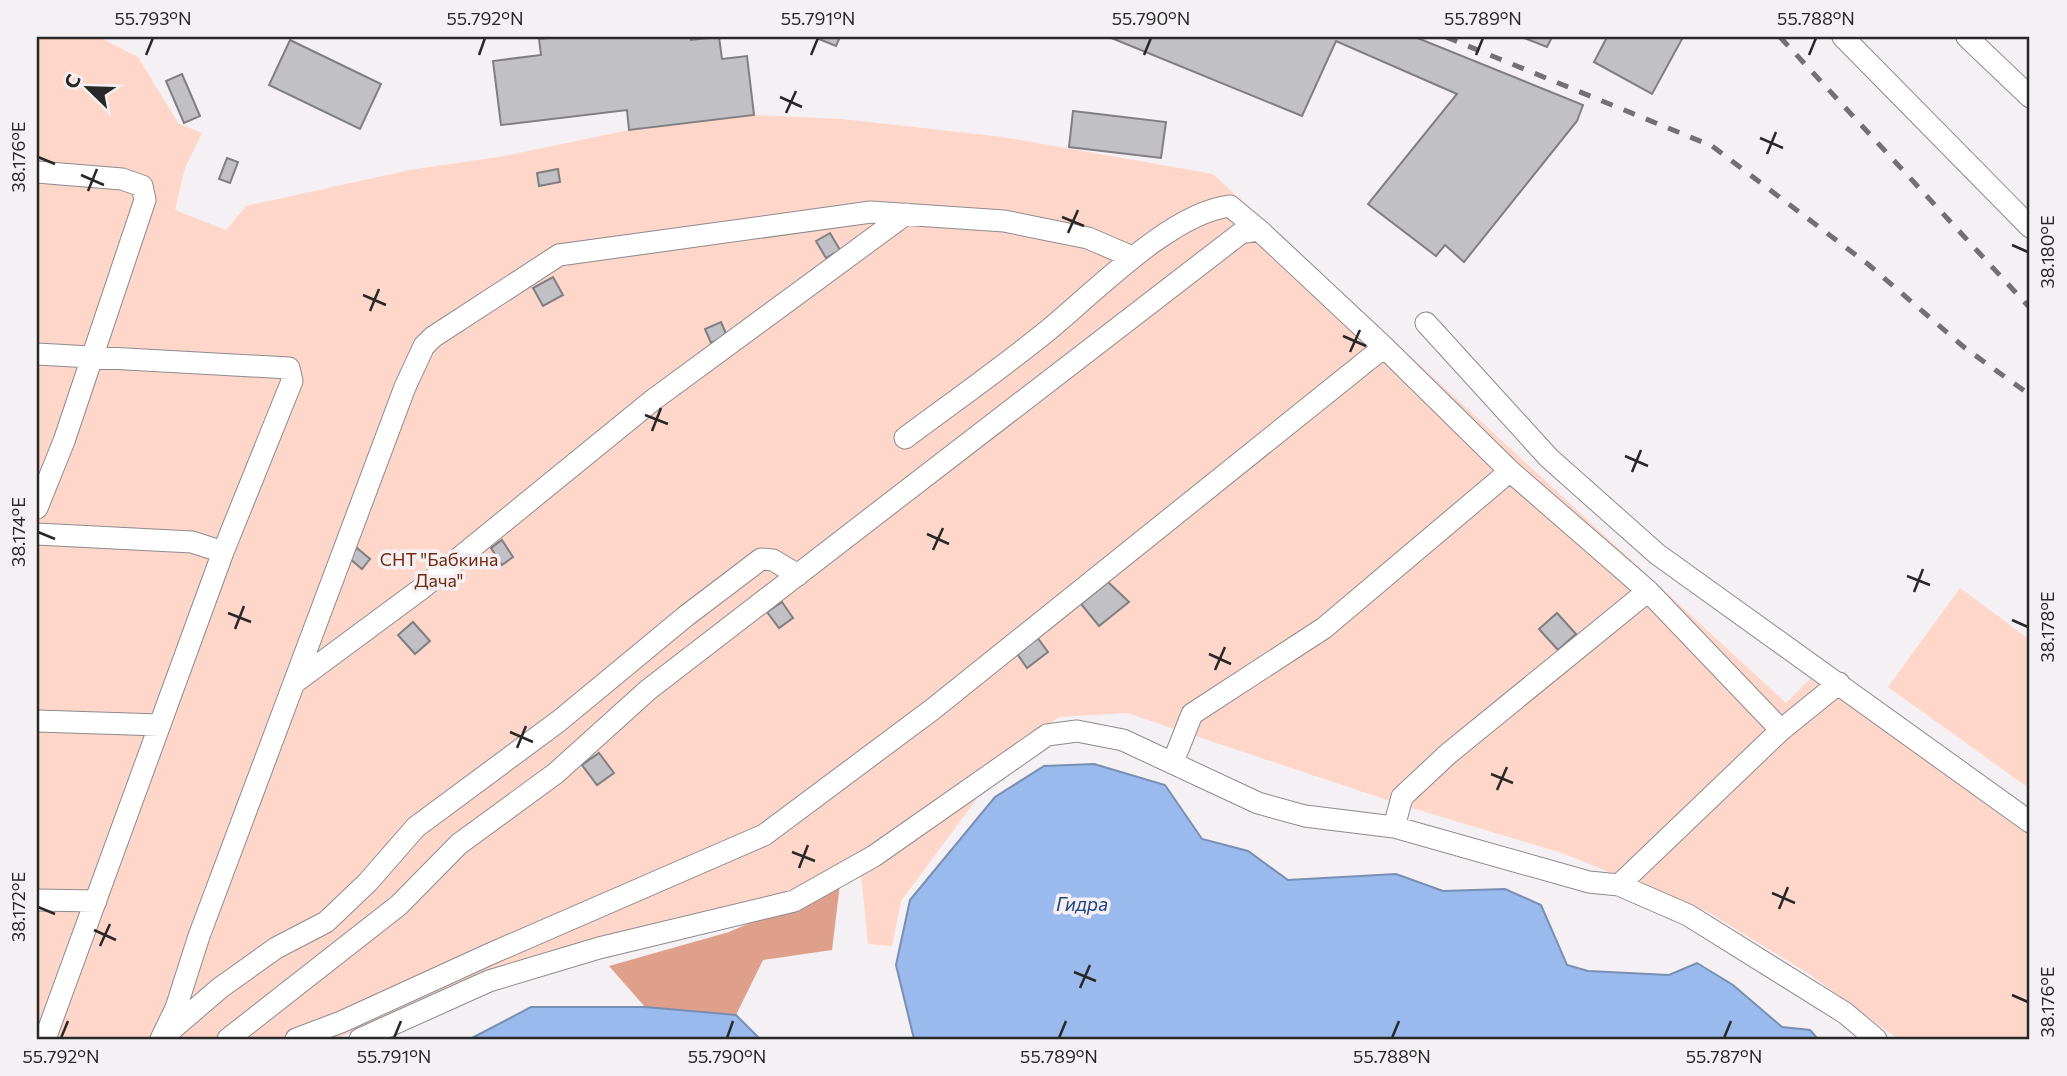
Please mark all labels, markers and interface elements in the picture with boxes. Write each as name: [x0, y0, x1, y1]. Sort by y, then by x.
text: 55.793°N: [114, 7, 192, 29]
text: 55.792°N: [447, 7, 523, 29]
text: 55.791°N: [781, 7, 855, 29]
text: 55.790°N: [1112, 7, 1190, 29]
text: 55.789°N: [1444, 7, 1522, 29]
text: 55.788°N: [1777, 7, 1855, 29]
north arrow: [52, 52, 122, 122]
text: С: [59, 71, 85, 92]
text: 38.176°E: [7, 122, 29, 192]
text: 38.180°E: [2036, 215, 2058, 289]
text: 38.174°E: [7, 497, 29, 567]
park label: СНТ "Бабкина Дача": [380, 548, 498, 591]
text: 38.178°E: [2036, 592, 2058, 662]
text: 38.172°E: [7, 872, 29, 942]
water label: Гидра: [1056, 892, 1108, 915]
text: 38.176°E: [2036, 967, 2058, 1037]
text: 55.792°N: [23, 1045, 99, 1067]
text: 55.791°N: [357, 1045, 431, 1067]
text: 55.790°N: [688, 1045, 766, 1067]
text: 55.789°N: [1020, 1045, 1098, 1067]
text: 55.788°N: [1353, 1045, 1431, 1067]
text: 55.787°N: [1686, 1045, 1762, 1067]

